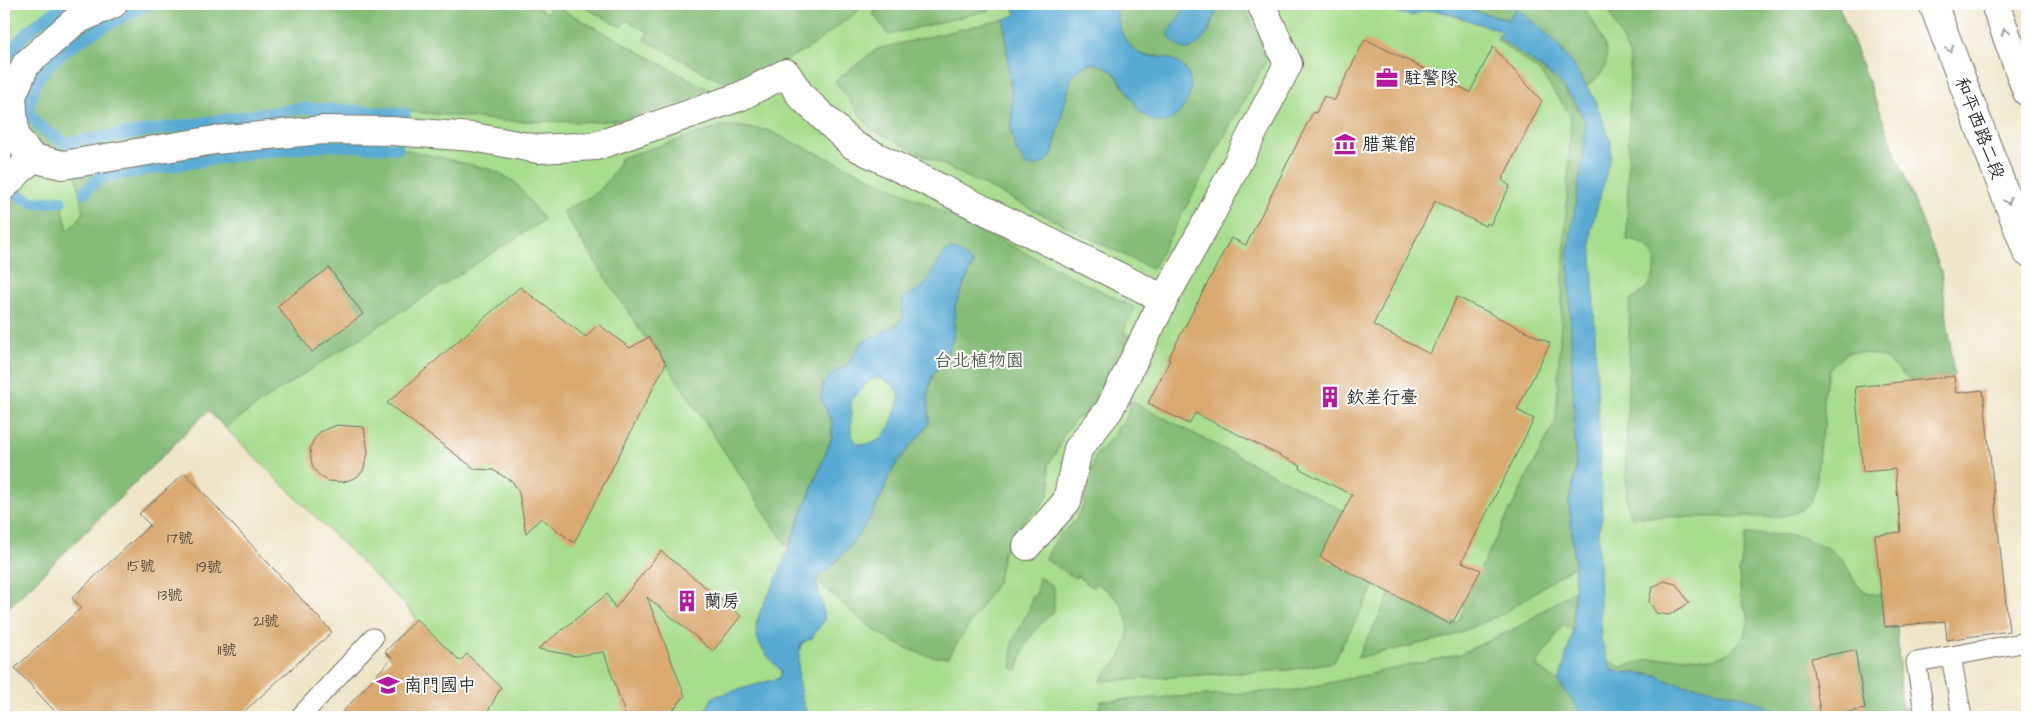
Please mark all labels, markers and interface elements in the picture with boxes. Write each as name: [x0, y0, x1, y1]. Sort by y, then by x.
one-way arrow: [2001, 28, 2011, 36]
one-way arrow: [1944, 45, 1954, 53]
office icon: 駐警隊: [1374, 65, 1400, 91]
place label: 駐警隊: [1404, 66, 1458, 91]
street label: 和平西路二段: [1949, 73, 2011, 183]
museum icon: 腊葉館: [1332, 131, 1358, 157]
place label: 腊葉館: [1362, 132, 1416, 157]
one-way arrow: [2002, 196, 2012, 205]
park label: 台北植物園: [934, 348, 1024, 373]
building icon: 欽差行臺: [1317, 384, 1343, 410]
place label: 欽差行臺: [1346, 385, 1418, 410]
house number: 17號: [167, 528, 193, 549]
house number: 15號: [127, 556, 155, 577]
house number: 19號: [196, 557, 222, 578]
house number: 13號: [158, 585, 182, 606]
building icon: 蘭房: [674, 588, 700, 614]
place label: 蘭房: [704, 589, 740, 614]
house number: 21號: [253, 611, 279, 632]
house number: 11號: [218, 640, 236, 661]
school or university icon: 南門國中: [375, 672, 401, 698]
place label: 南門國中: [404, 673, 476, 698]

